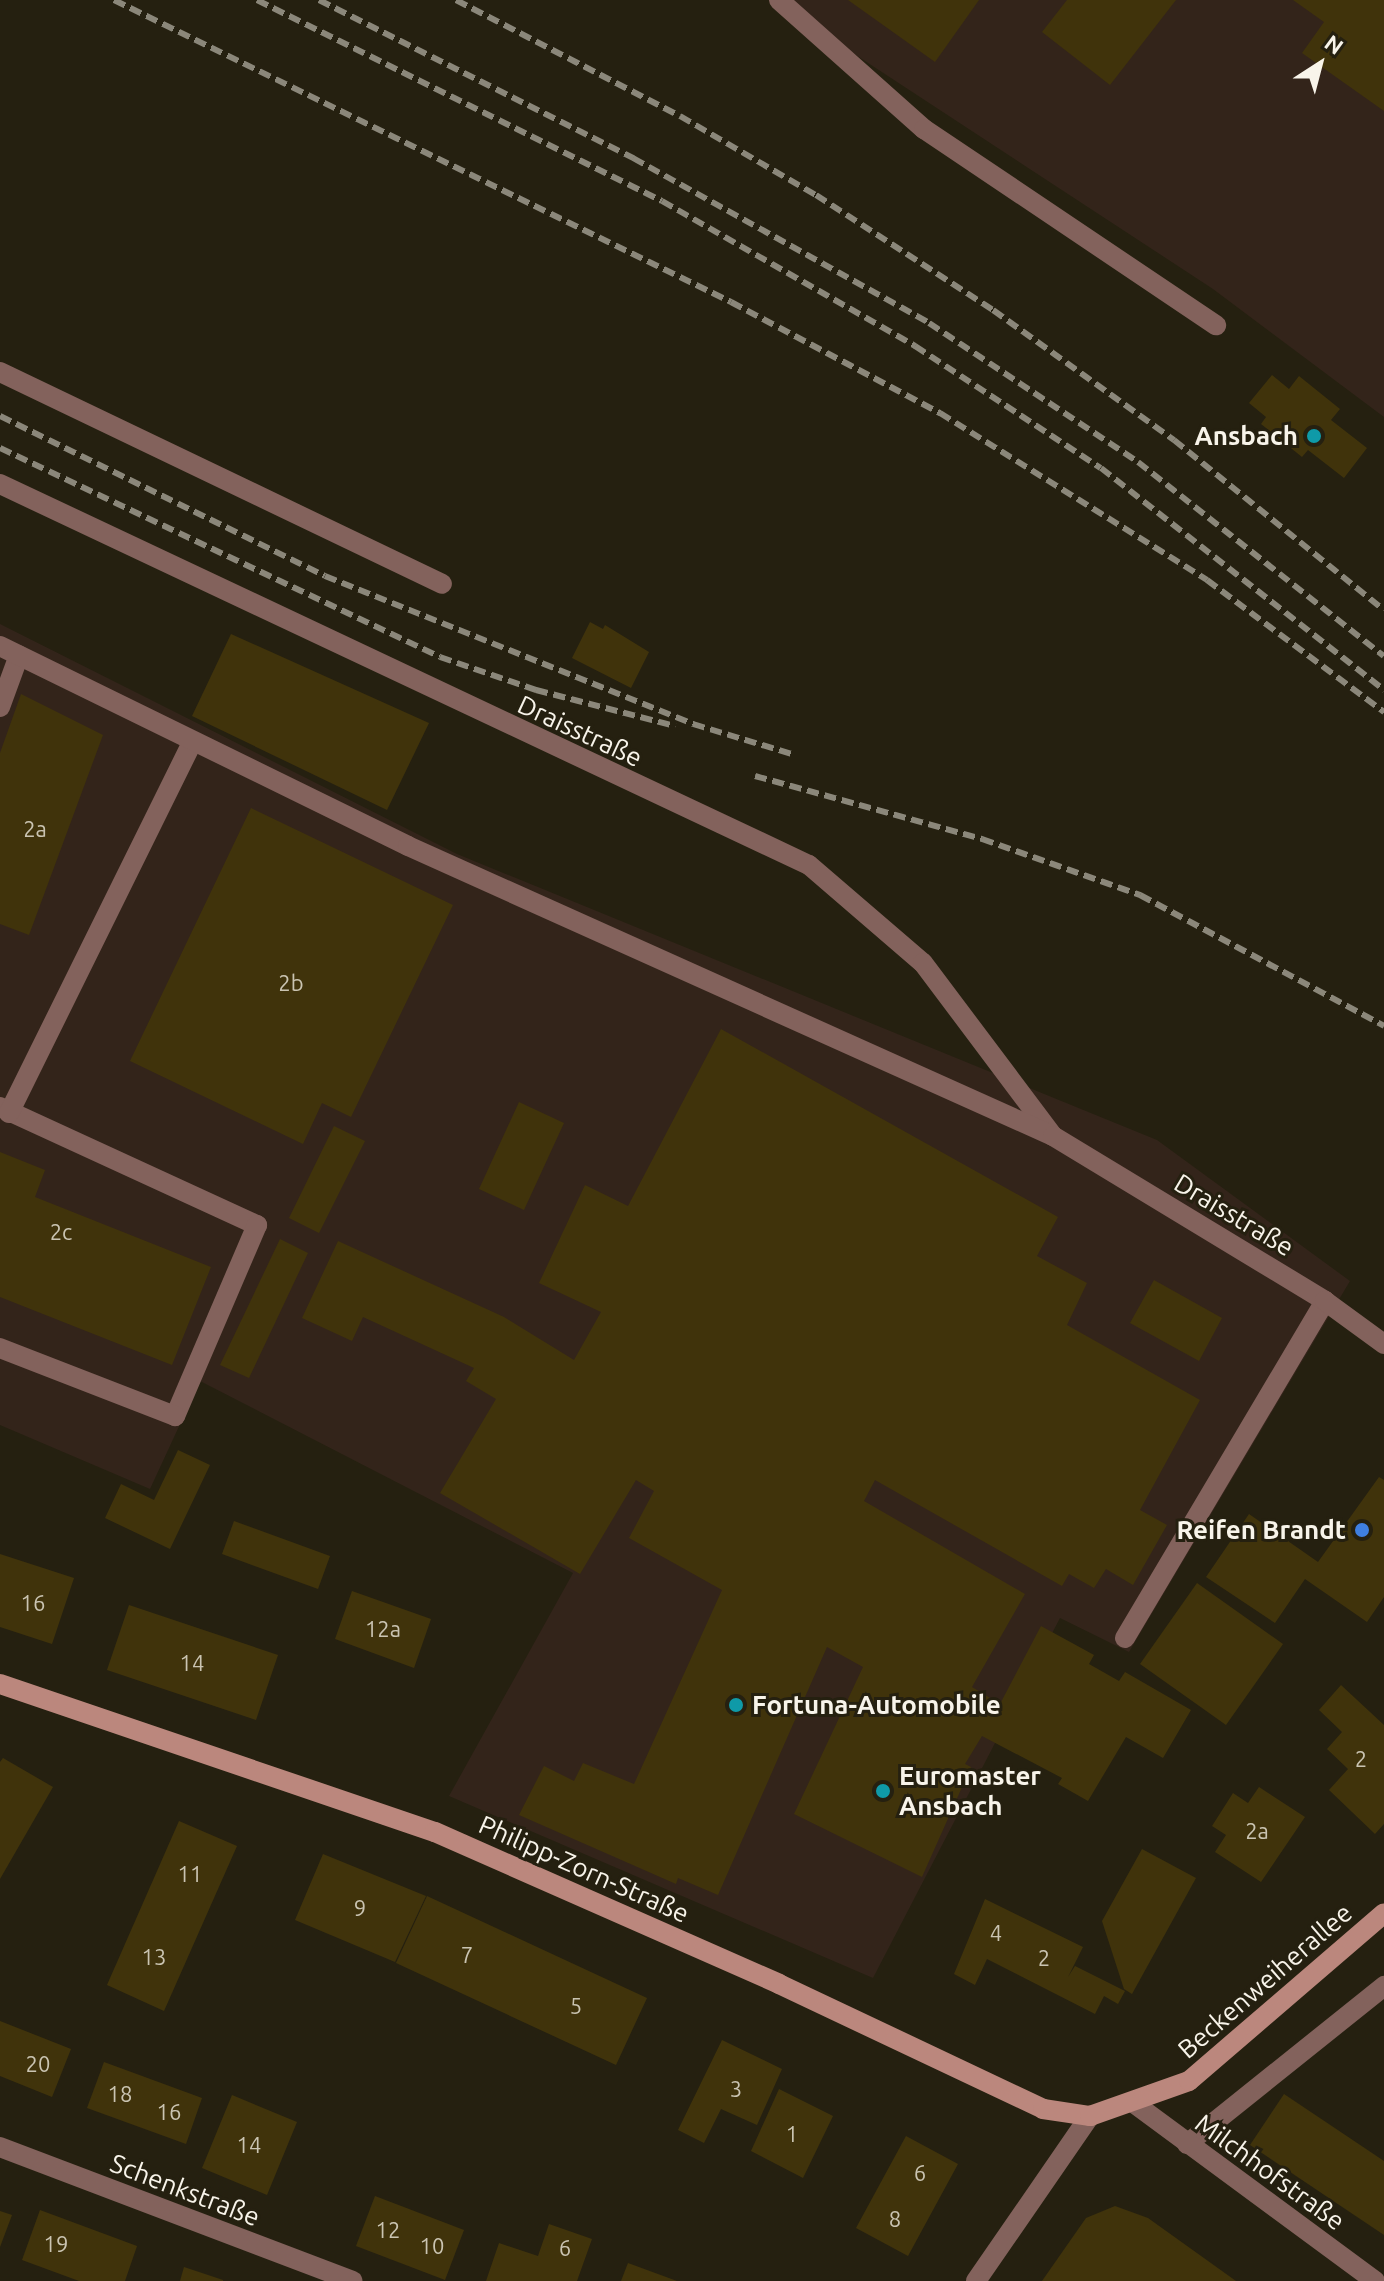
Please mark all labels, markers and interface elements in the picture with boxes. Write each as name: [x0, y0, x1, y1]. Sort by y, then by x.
north arrow: [1280, 24, 1360, 104]
text: N: [1320, 29, 1348, 59]
place label: Ansbach: [1195, 420, 1298, 452]
marker: Ansbach: [1305, 427, 1323, 445]
street label: Draisstraße: [513, 689, 647, 773]
house number: 2a: [23, 816, 47, 842]
house number: 2b: [278, 970, 304, 996]
street label: Draisstraße: [1169, 1167, 1299, 1263]
house number: 2c: [50, 1219, 72, 1245]
place label: Reifen Brandt: [1177, 1514, 1346, 1546]
marker: Reifen Brandt: [1353, 1521, 1371, 1539]
house number: 16: [21, 1590, 45, 1616]
house number: 12a: [365, 1616, 401, 1642]
house number: 14: [180, 1650, 204, 1676]
place label: Fortuna-Automobile: [752, 1689, 1001, 1721]
marker: Fortuna-Automobile: [727, 1696, 745, 1714]
house number: 2: [1355, 1746, 1367, 1772]
place label: Euromaster Ansbach: [899, 1760, 1041, 1822]
marker: Euromaster Ansbach: [874, 1782, 892, 1800]
street label: Philipp-Zorn-Straße: [474, 1809, 694, 1929]
house number: 2a: [1245, 1818, 1269, 1844]
house number: 11: [178, 1861, 202, 1887]
house number: 9: [354, 1895, 366, 1921]
street label: Beckenweiherallee: [1172, 1897, 1358, 2065]
house number: 4: [990, 1920, 1002, 1946]
house number: 7: [461, 1942, 473, 1968]
house number: 13: [142, 1944, 166, 1970]
house number: 2: [1038, 1945, 1050, 1971]
house number: 5: [570, 1993, 582, 2019]
house number: 20: [26, 2051, 50, 2077]
house number: 3: [730, 2076, 742, 2102]
house number: 18: [108, 2081, 132, 2107]
house number: 16: [157, 2099, 181, 2125]
street label: Milchhofstraße: [1189, 2107, 1351, 2237]
house number: 1: [786, 2121, 798, 2147]
house number: 14: [237, 2132, 261, 2158]
street label: Schenkstraße: [106, 2147, 264, 2233]
house number: 6: [914, 2160, 926, 2186]
house number: 8: [889, 2206, 901, 2232]
house number: 12: [376, 2217, 400, 2243]
house number: 19: [44, 2231, 68, 2257]
house number: 10: [420, 2233, 444, 2259]
house number: 6: [559, 2235, 571, 2261]

